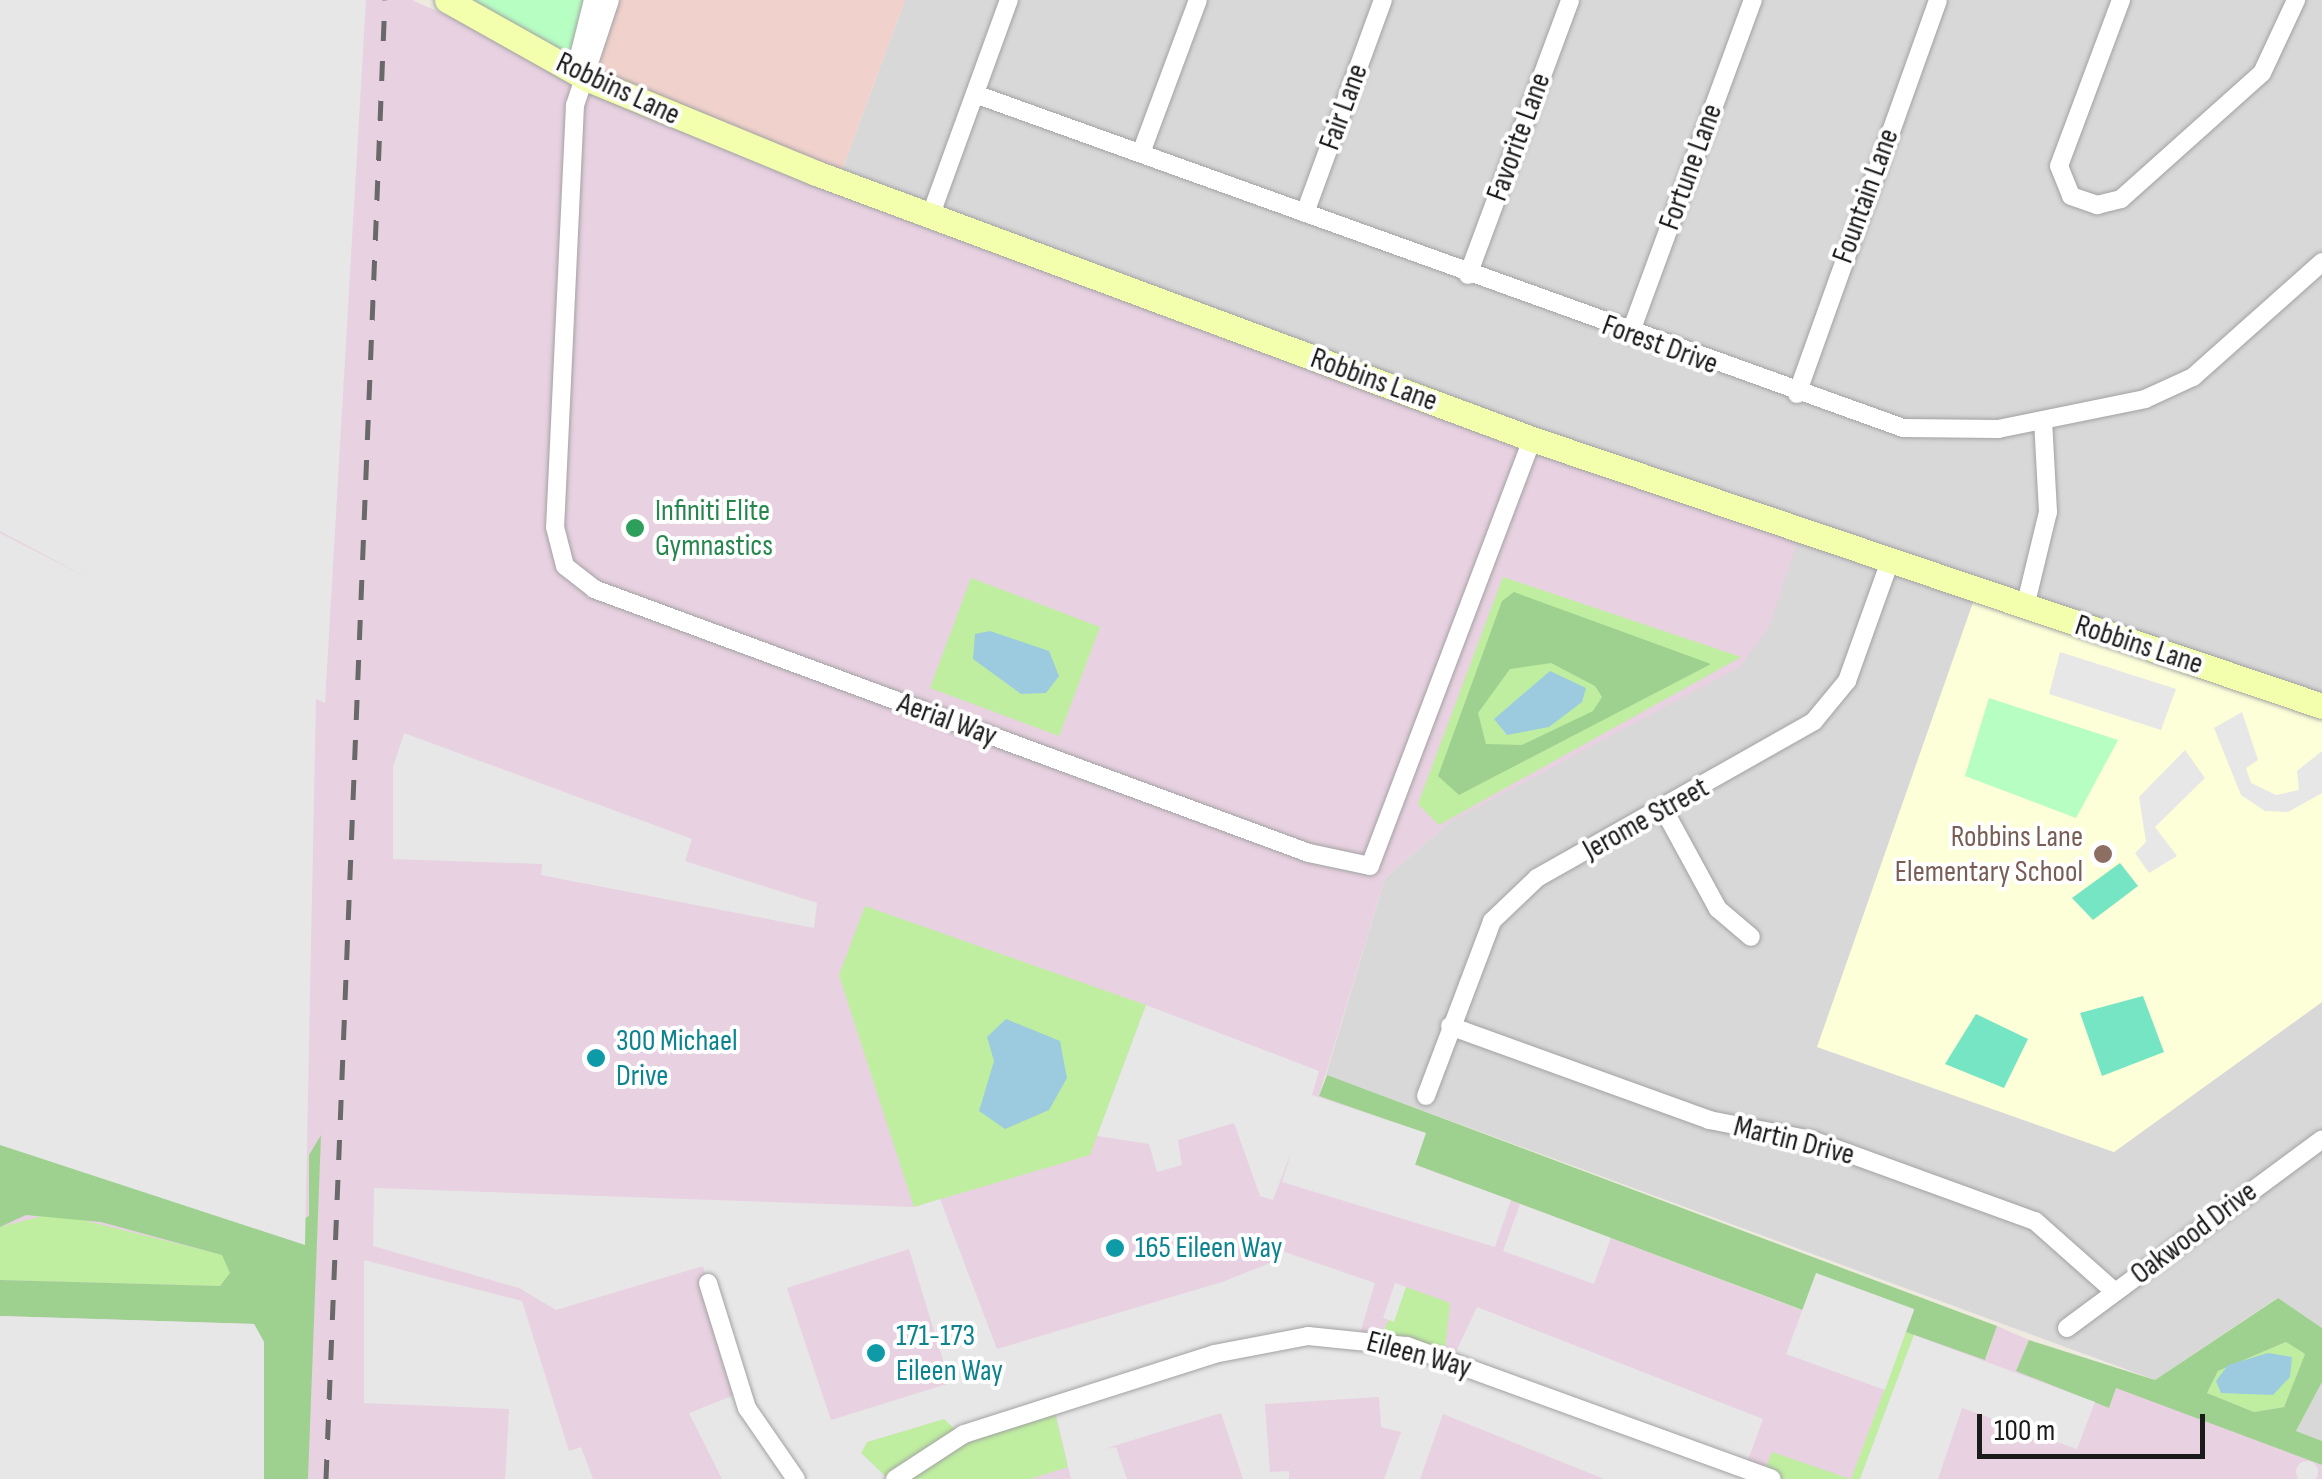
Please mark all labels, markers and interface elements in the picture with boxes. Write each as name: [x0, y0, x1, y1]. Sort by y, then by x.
street label: Robbins Lane: [550, 45, 686, 133]
street label: Fair Lane: [1312, 59, 1376, 155]
street label: Favorite Lane: [1479, 68, 1559, 206]
street label: Fortune Lane: [1652, 99, 1730, 235]
street label: Fountain Lane: [1825, 124, 1907, 268]
street label: Forest Drive: [1597, 307, 1723, 383]
street label: Robbins Lane: [1306, 340, 1442, 420]
place label: Infiniti Elite Gymnastics: [655, 493, 773, 564]
marker: Infiniti Elite Gymnastics: [624, 517, 646, 539]
street label: Robbins Lane: [2070, 607, 2208, 683]
street label: Aerial Way: [892, 685, 1002, 755]
street label: Jerome Street: [1577, 770, 1715, 868]
place label: Robbins Lane Elementary School: [1895, 819, 2083, 890]
marker: Robbins Lane Elementary School: [2092, 843, 2114, 865]
place label: 300 Michael Drive: [616, 1023, 738, 1094]
marker: 300 Michael Drive: [585, 1047, 607, 1069]
street label: Martin Drive: [1730, 1109, 1858, 1173]
street label: Oakwood Drive: [2124, 1174, 2264, 1292]
place label: 165 Eileen Way: [1135, 1230, 1282, 1266]
marker: 165 Eileen Way: [1104, 1237, 1126, 1259]
place label: 171-173 Eileen Way: [896, 1318, 1003, 1388]
street label: Eileen Way: [1363, 1324, 1475, 1386]
marker: 171-173 Eileen Way: [865, 1342, 887, 1364]
scale bar: [1982, 1394, 2210, 1456]
text: 100 m: [1994, 1413, 2055, 1449]

